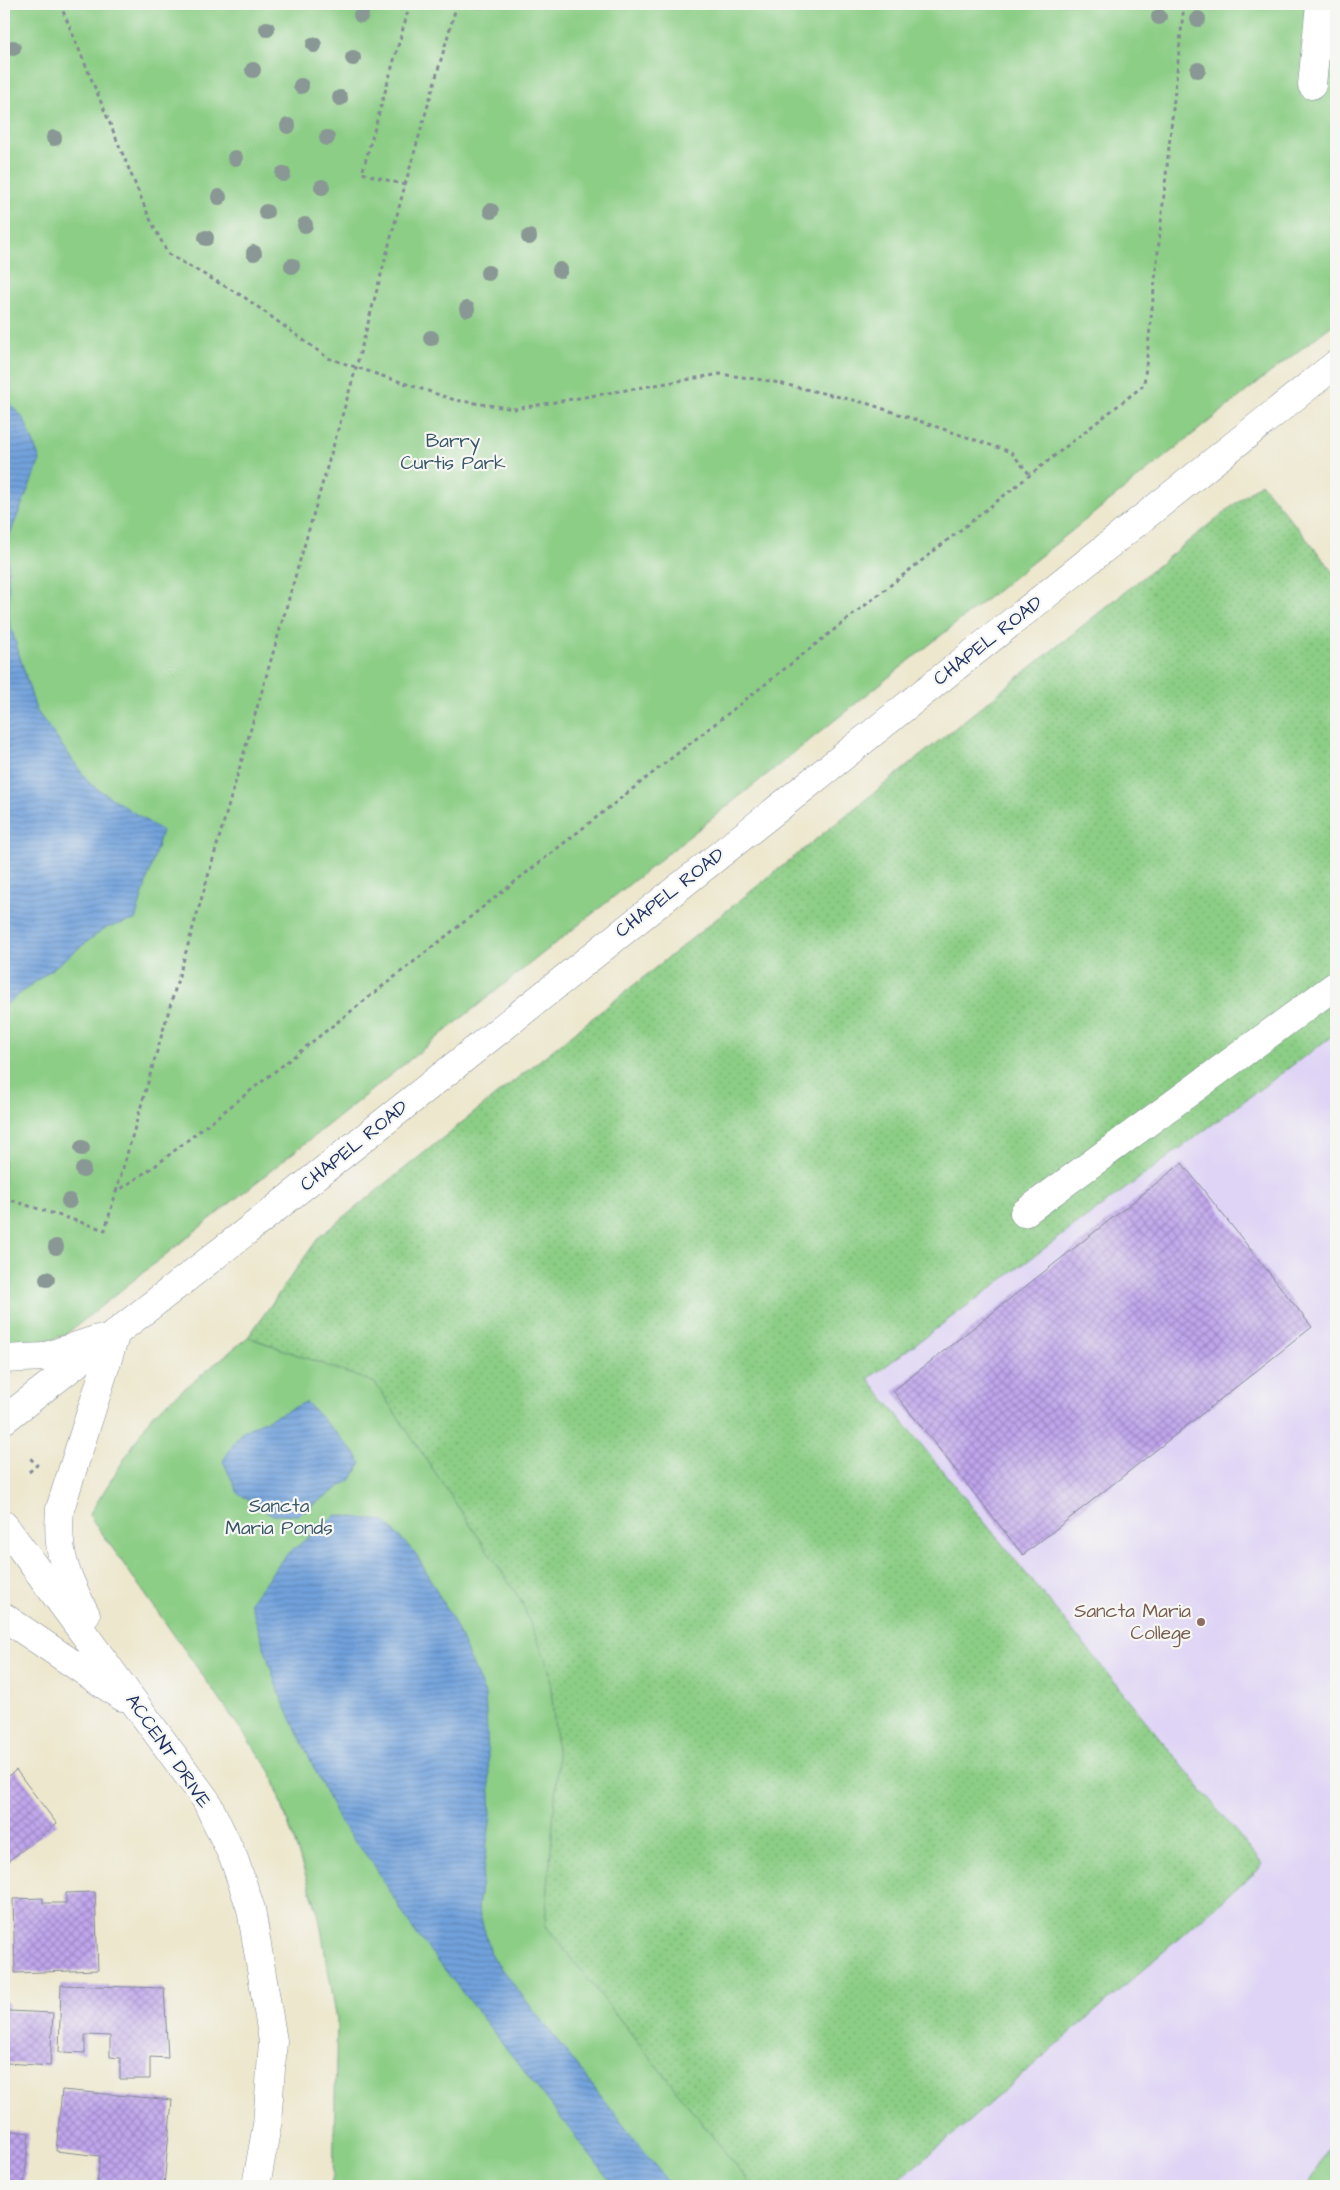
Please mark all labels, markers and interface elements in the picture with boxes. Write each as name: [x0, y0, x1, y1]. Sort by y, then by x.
park label: Barry Curtis Park: [400, 428, 506, 477]
street label: CHAPEL ROAD: [928, 590, 1048, 692]
street label: CHAPEL ROAD: [610, 842, 730, 944]
street label: CHAPEL ROAD: [294, 1094, 414, 1198]
park label: Sancta Maria Ponds: [225, 1493, 333, 1542]
place label: Sancta Maria College: [1074, 1598, 1191, 1648]
marker: Sancta Maria College: [1195, 1616, 1207, 1628]
street label: ACCENT DRIVE: [119, 1689, 217, 1813]

